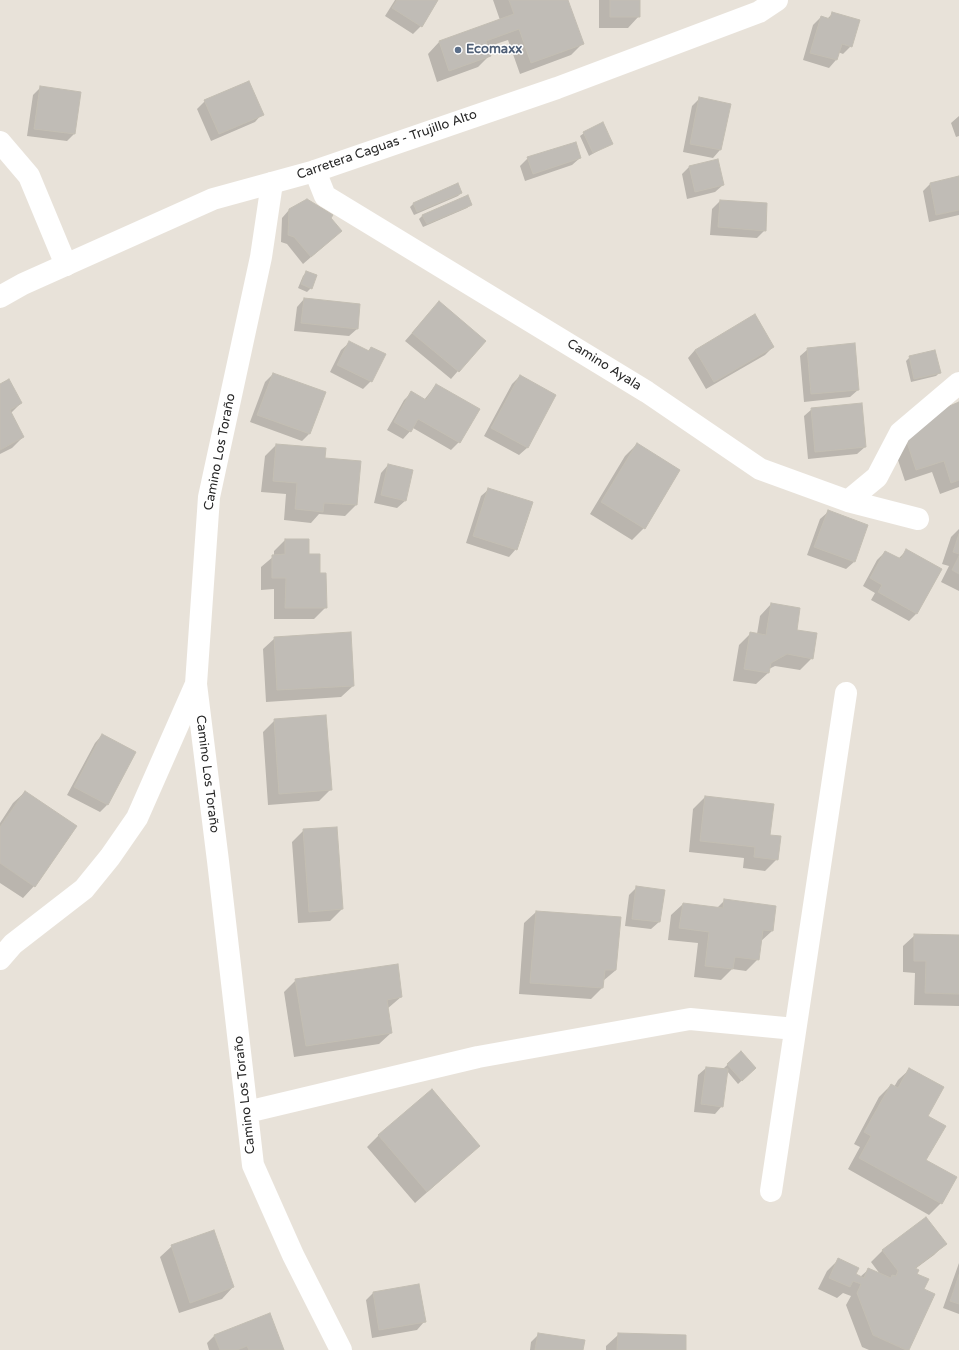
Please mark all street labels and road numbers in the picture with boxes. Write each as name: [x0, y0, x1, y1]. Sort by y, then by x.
street label: Carretera Caguas - Trujillo Alto: [295, 107, 479, 183]
street label: Camino Ayala: [564, 336, 644, 394]
street label: Camino Los Toraño: [201, 392, 239, 512]
street label: Camino Los Toraño: [192, 714, 222, 834]
street label: Camino Los Toraño: [231, 1035, 259, 1155]

